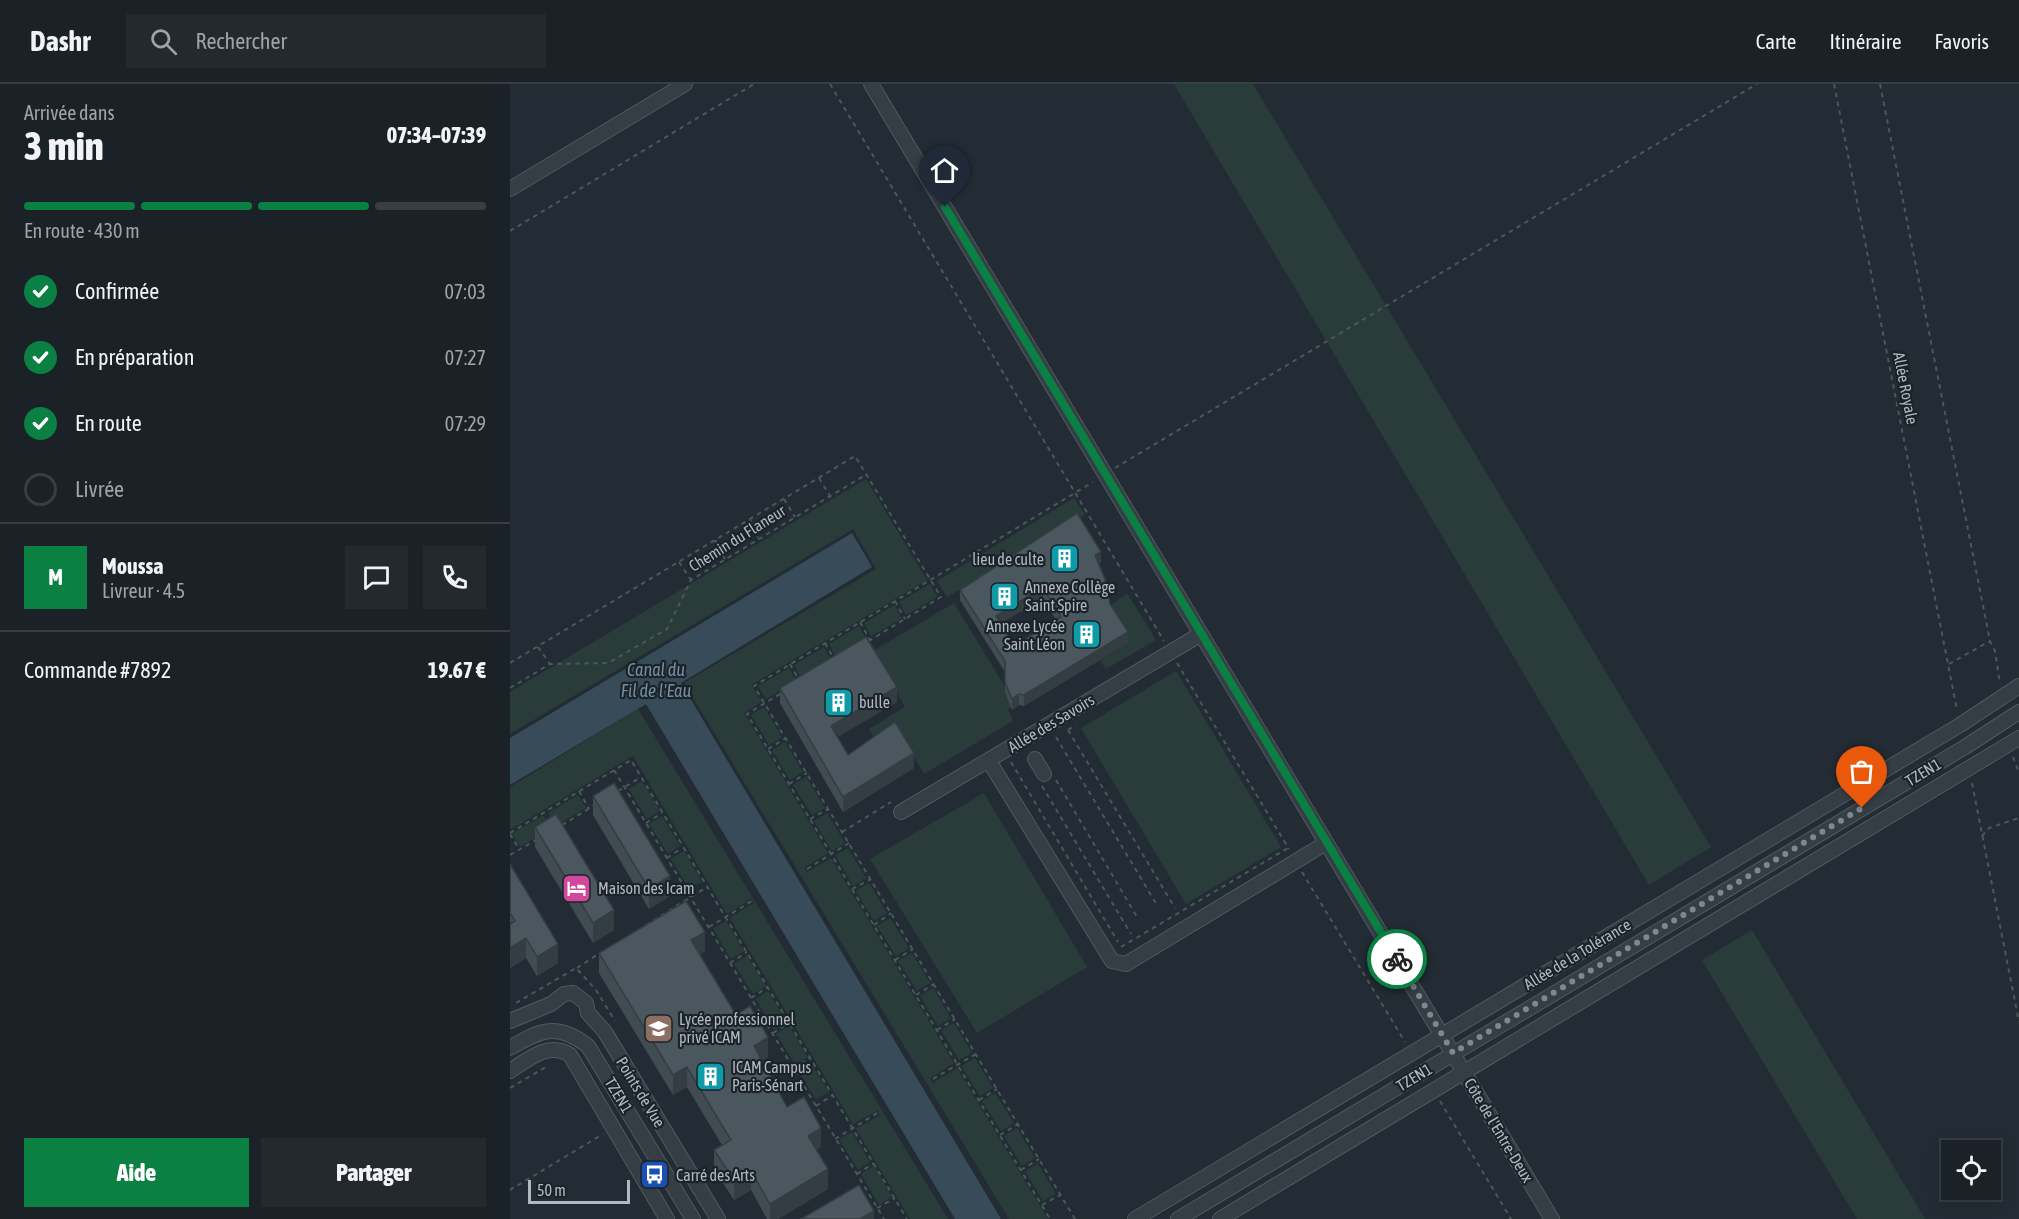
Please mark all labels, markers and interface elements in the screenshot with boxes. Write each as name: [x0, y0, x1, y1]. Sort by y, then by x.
search box: [126, 14, 546, 68]
text: Dashr: [30, 25, 90, 57]
icon: search: [147, 25, 180, 58]
text: Rechercher: [195, 28, 287, 54]
text: Carte: [1756, 29, 1796, 53]
text: Itinéraire: [1829, 29, 1901, 53]
text: Favoris: [1934, 29, 1989, 53]
text: Arrivée dans: [24, 101, 115, 124]
text: 07:34–07:39: [387, 122, 486, 148]
text: 3 min: [24, 124, 104, 168]
pin: [919, 145, 970, 207]
icon: home: [928, 154, 961, 187]
text: En route · 430 m: [24, 219, 140, 242]
icon: check: [24, 275, 57, 308]
text: Confirmée: [75, 278, 159, 304]
text: 07:03: [444, 280, 486, 303]
icon: check: [24, 341, 57, 374]
text: En préparation: [75, 344, 194, 370]
text: 07:27: [445, 346, 486, 369]
street label: Allée Royale: [1889, 350, 1922, 426]
icon: check: [24, 407, 57, 440]
text: En route: [75, 410, 142, 436]
text: 07:29: [445, 412, 486, 435]
text: Livrée: [75, 476, 124, 502]
street label: Chemin du Flaneur: [685, 501, 789, 575]
building icon: lieu de culte: [1049, 543, 1081, 575]
button: chat: [345, 546, 408, 609]
button: phone: [423, 546, 486, 609]
place label: lieu de culte: [972, 550, 1044, 568]
text: Moussa: [102, 553, 163, 579]
text: M: [48, 564, 63, 590]
place label: Annexe Collège Saint Spire: [1025, 578, 1115, 615]
text: Livreur · 4.5: [102, 579, 185, 602]
building icon: Annexe Collège Saint Spire: [988, 580, 1020, 612]
place label: Annexe Lycée Saint Léon: [986, 617, 1065, 653]
building icon: Annexe Lycée Saint Léon: [1070, 619, 1102, 651]
text: Commande #7892: [24, 657, 171, 683]
text: 19.67 €: [428, 657, 486, 683]
water label: Canal du Fil de l'Eau: [621, 659, 691, 701]
building icon: bulle: [822, 686, 854, 718]
street label: Allée des Savoirs: [1005, 690, 1098, 756]
place label: bulle: [859, 693, 890, 711]
pin: [1836, 746, 1887, 808]
street label: TZEN1: [1902, 754, 1944, 790]
icon: bag: [1845, 755, 1878, 788]
hotel icon: Maison des Icam: [561, 872, 593, 904]
place label: Maison des Icam: [598, 879, 695, 897]
street label: Allée de la Tolérance: [1520, 915, 1634, 993]
courier: [1367, 929, 1427, 989]
icon: bike: [1381, 943, 1414, 976]
place label: Lycée professionnel privé ICAM: [679, 1010, 795, 1047]
school or university icon: Lycée professionnel privé ICAM: [642, 1012, 674, 1044]
street label: Points de Vue: [613, 1054, 669, 1130]
place label: ICAM Campus Paris-Sénart: [732, 1058, 812, 1094]
street label: TZEN1: [1393, 1059, 1435, 1095]
building icon: ICAM Campus Paris-Sénart: [695, 1060, 727, 1092]
street label: TZEN1: [601, 1074, 637, 1116]
street label: Côte de l'Entre-Deux: [1461, 1075, 1537, 1186]
button: Aide: [24, 1138, 249, 1207]
button: Partager: [261, 1138, 486, 1207]
map controls: [1941, 1140, 2001, 1200]
button: locate: [1941, 1140, 2001, 1200]
bus stop icon: Carré des Arts: [639, 1159, 671, 1191]
place label: Carré des Arts: [676, 1166, 755, 1184]
scale bar: [528, 1177, 630, 1204]
text: 50 m: [537, 1181, 566, 1199]

